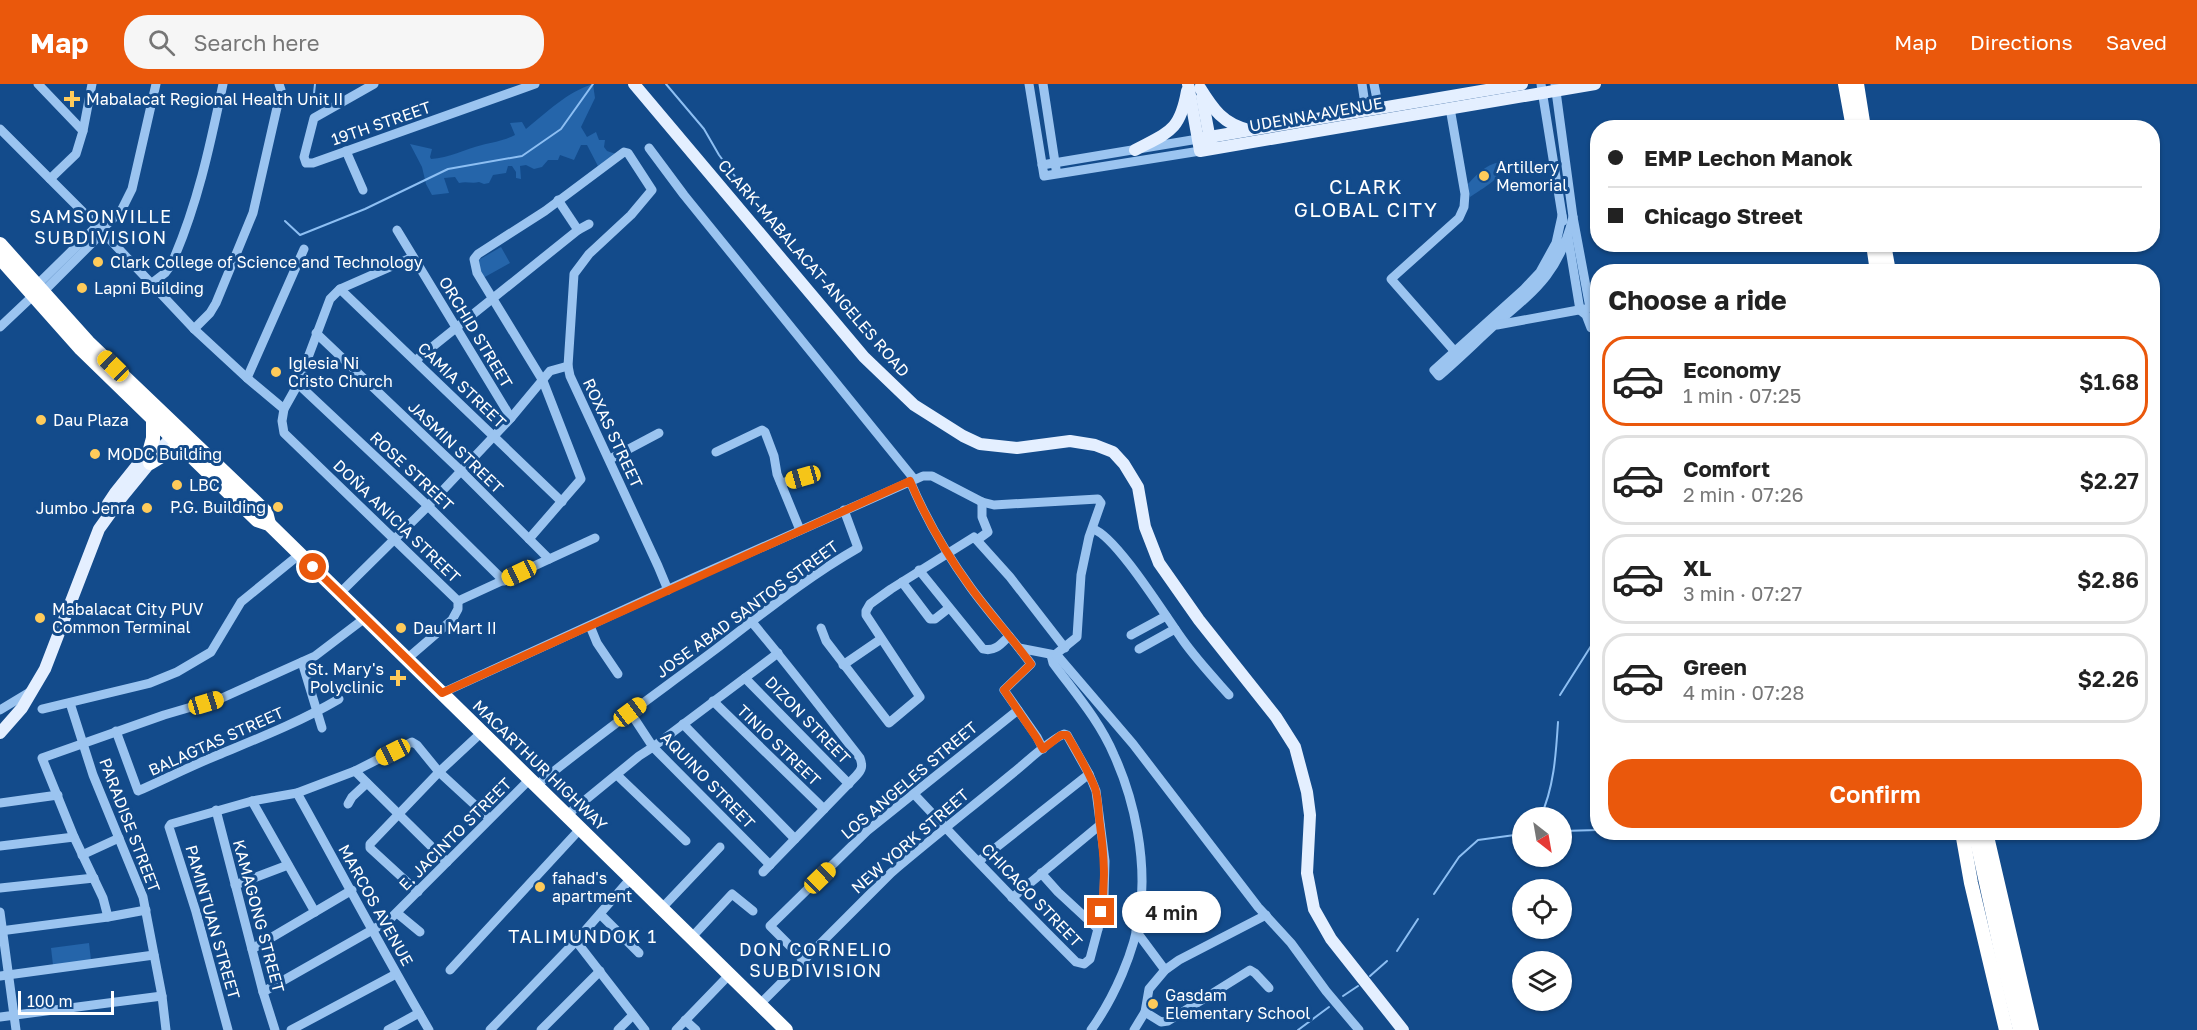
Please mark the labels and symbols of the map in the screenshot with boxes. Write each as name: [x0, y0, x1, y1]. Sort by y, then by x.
place label: Mabalacat Regional Health Unit II: [86, 89, 343, 109]
marker: Mabalacat Regional Health Unit II: [63, 90, 81, 108]
street label: UDENNA AVENUE: [1248, 92, 1384, 136]
street label: 19TH STREET: [329, 97, 433, 149]
street label: CLARK-MABALACAT-ANGELES ROAD: [714, 155, 914, 381]
place label: Artillery Memorial: [1496, 157, 1568, 195]
marker: Artillery Memorial: [1477, 169, 1491, 183]
district label: CLARK GLOBAL CITY: [1294, 174, 1438, 221]
district label: SAMSONVILLE SUBDIVISION: [29, 205, 173, 248]
place label: Clark College of Science and Technology: [110, 252, 423, 272]
marker: Clark College of Science and Technology: [91, 255, 105, 269]
street label: ORCHID STREET: [435, 273, 517, 391]
place label: Lapni Building: [94, 278, 204, 298]
marker: Lapni Building: [75, 281, 89, 295]
street label: CAMIA STREET: [414, 338, 510, 432]
car: [94, 347, 132, 385]
place label: Iglesia Ni Cristo Church: [288, 353, 393, 391]
marker: Iglesia Ni Cristo Church: [269, 365, 283, 379]
street label: ROXAS STREET: [579, 375, 647, 491]
street label: JASMIN STREET: [404, 397, 508, 498]
place label: Dau Plaza: [53, 410, 129, 430]
marker: Dau Plaza: [34, 413, 48, 427]
street label: ROSE STREET: [366, 427, 458, 515]
place label: MODC Building: [107, 444, 222, 464]
marker: MODC Building: [88, 447, 102, 461]
street label: DOÑA ANICIA STREET: [329, 455, 465, 587]
car: [783, 463, 823, 491]
place label: LBC: [189, 475, 220, 495]
marker: LBC: [170, 478, 184, 492]
place label: P.G. Building: [170, 497, 266, 517]
place label: Jumbo Jenra: [36, 498, 135, 518]
marker: P.G. Building: [271, 500, 285, 514]
marker: Jumbo Jenra: [140, 501, 154, 515]
street label: JOSE ABAD SANTOS STREET: [652, 536, 842, 682]
route start: [299, 553, 326, 580]
car: [499, 557, 539, 589]
place label: Mabalacat City PUV Common Terminal: [52, 599, 204, 637]
marker: Mabalacat City PUV Common Terminal: [33, 611, 47, 625]
place label: Dau Mart II: [413, 618, 497, 638]
marker: Dau Mart II: [394, 621, 408, 635]
place label: St. Mary's Polyclinic: [307, 659, 384, 697]
marker: St. Mary's Polyclinic: [389, 669, 407, 687]
street label: DIZON STREET: [761, 672, 855, 768]
car: [186, 689, 226, 717]
car: [610, 694, 650, 730]
street label: MACARTHUR HIGHWAY: [469, 696, 612, 835]
street label: TINIO STREET: [733, 700, 825, 790]
street label: BALAGTAS STREET: [145, 702, 287, 780]
street label: LOS ANGELES STREET: [837, 717, 981, 843]
street label: AQUINO STREET: [657, 727, 760, 833]
car: [373, 736, 413, 768]
street label: PARADISE STREET: [95, 755, 165, 895]
street label: E. JACINTO STREET: [394, 773, 516, 895]
street label: NEW YORK STREET: [847, 784, 973, 898]
north arrow: [1512, 807, 1572, 867]
street label: KAMAGONG STREET: [229, 837, 289, 995]
street label: CHICAGO STREET: [977, 839, 1087, 951]
street label: MARCOS AVENUE: [334, 841, 418, 969]
street label: PAMINTUAN STREET: [181, 843, 245, 1001]
car: [801, 859, 839, 897]
place label: fahad's apartment: [552, 868, 632, 906]
marker: fahad's apartment: [533, 880, 547, 894]
callout: 4 min: [1122, 891, 1221, 933]
route end: [1087, 898, 1114, 925]
district label: TALIMUNDOK 1: [508, 925, 658, 947]
district label: DON CORNELIO SUBDIVISION: [739, 938, 893, 981]
place label: Gasdam Elementary School: [1165, 985, 1310, 1023]
scale bar: [18, 988, 114, 1016]
marker: Gasdam Elementary School: [1146, 997, 1160, 1011]

